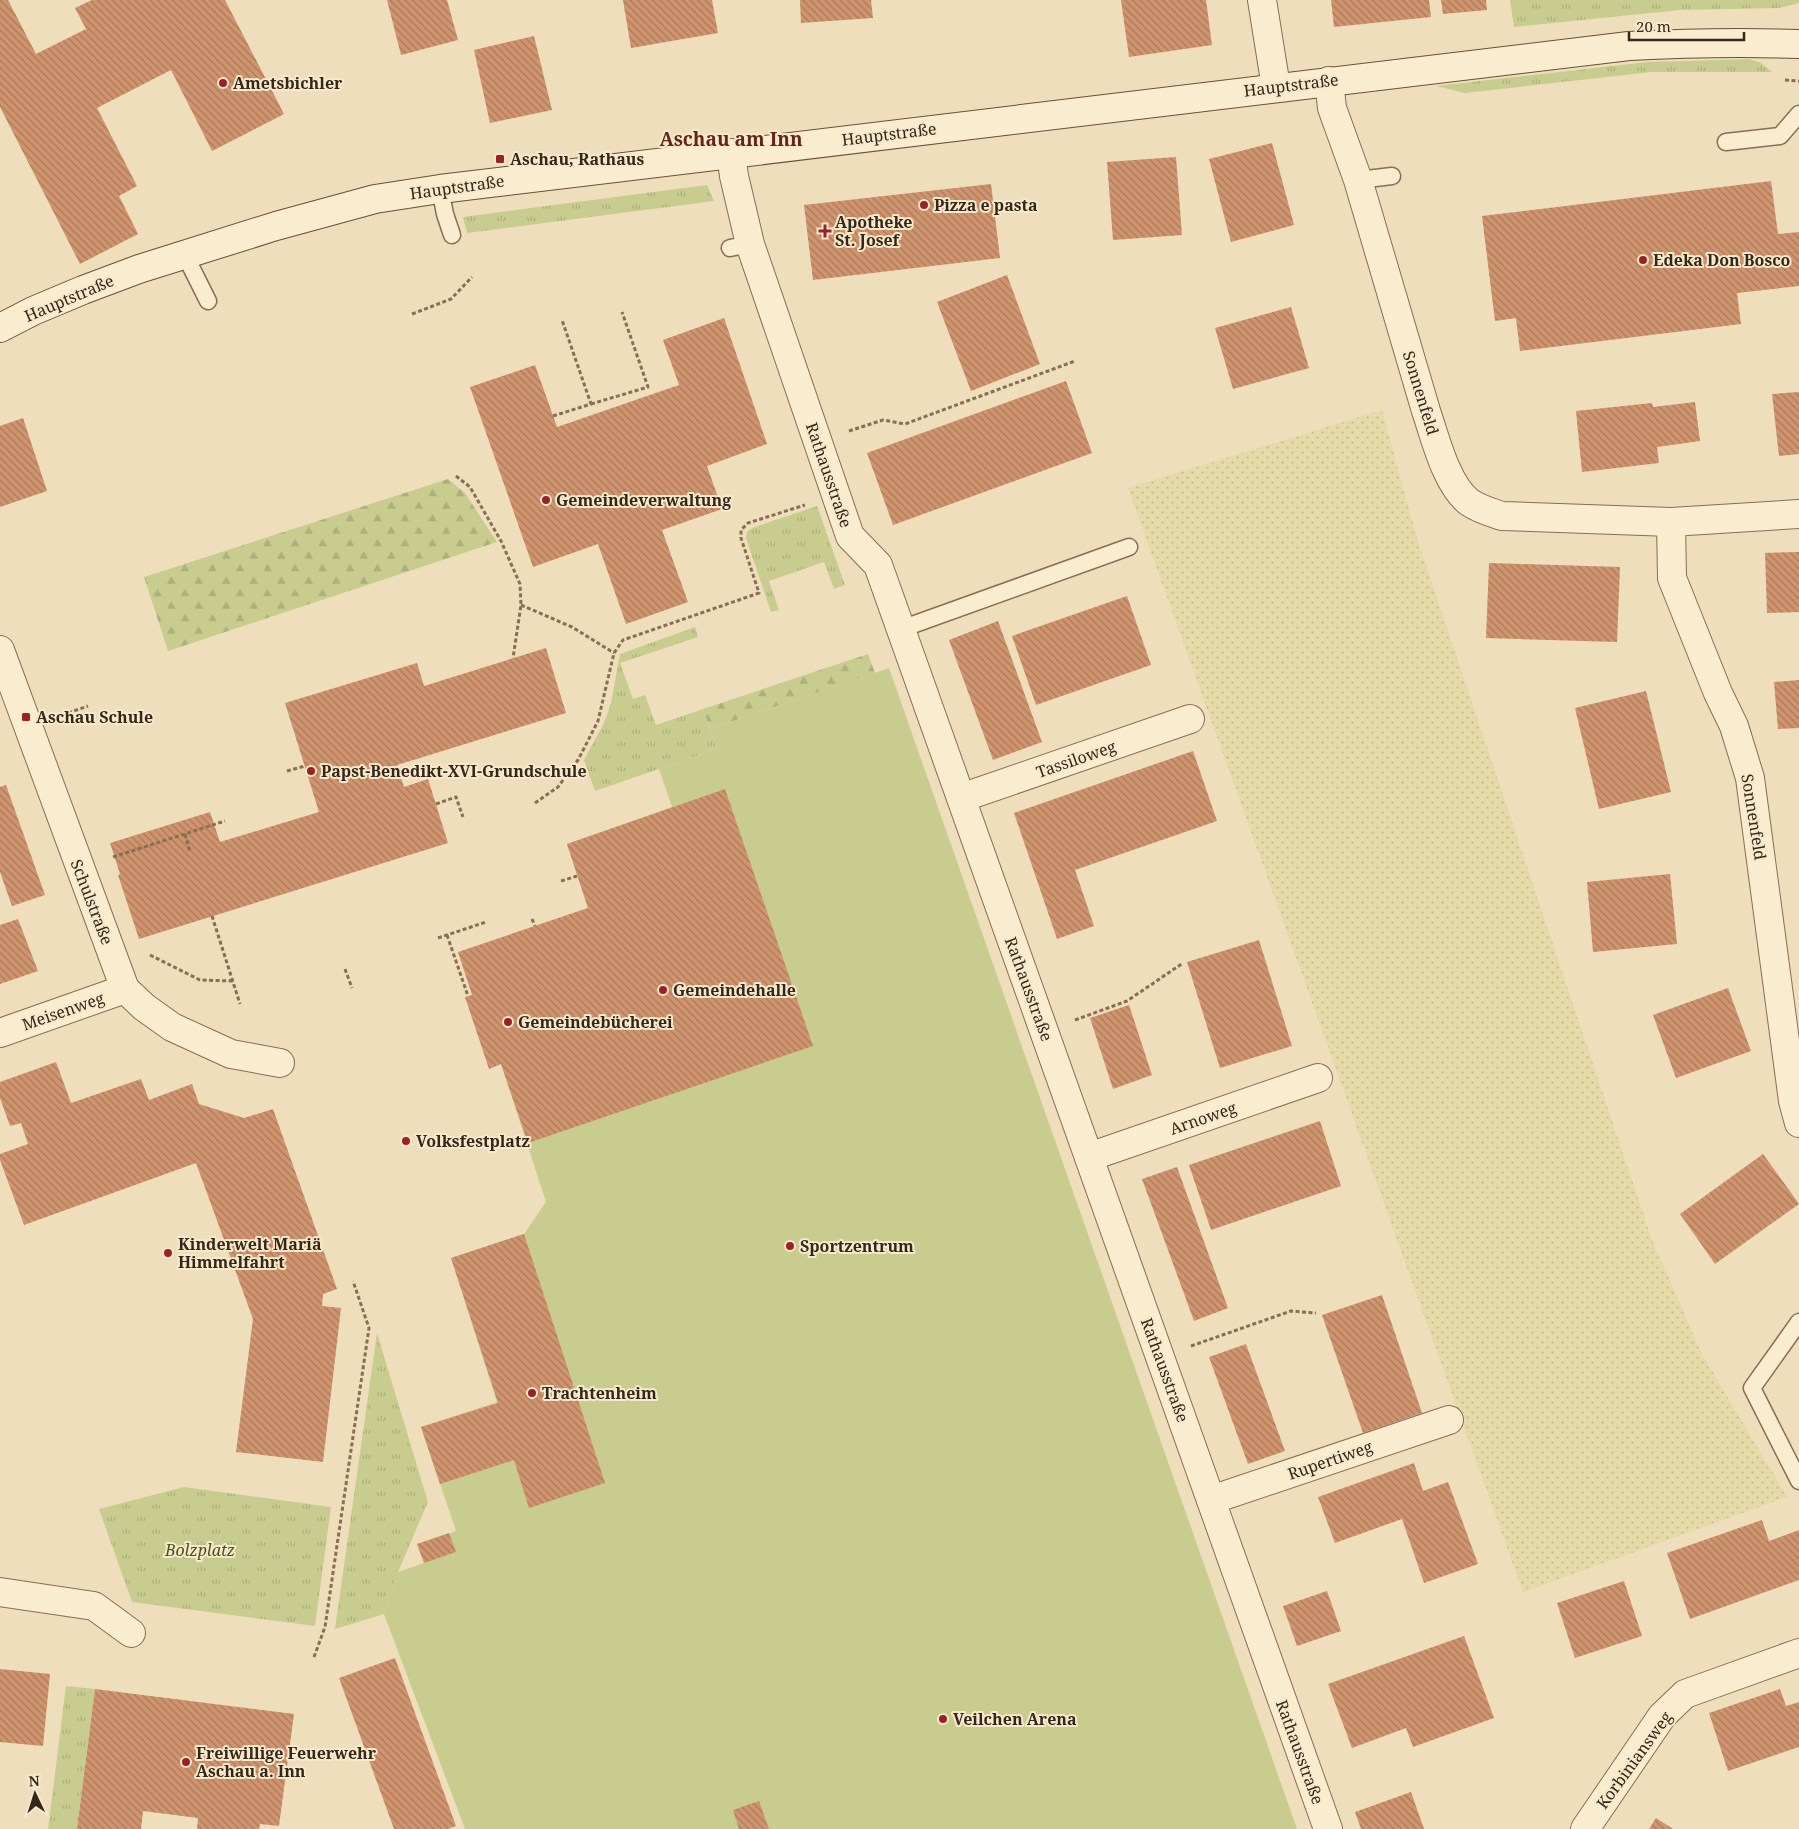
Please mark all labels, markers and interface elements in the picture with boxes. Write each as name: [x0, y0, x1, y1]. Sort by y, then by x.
scale bar: [1629, 10, 1744, 42]
text: 20 m: [1636, 16, 1671, 36]
street label: Hauptstraße: [1242, 68, 1340, 102]
place label: Ametsbichler: [233, 72, 343, 94]
marker: Ametsbichler: [217, 77, 229, 89]
street label: Hauptstraße: [840, 117, 938, 151]
district label: Aschau am Inn: [659, 126, 803, 152]
place label: Aschau, Rathaus: [510, 148, 644, 170]
marker: Aschau, Rathaus: [494, 153, 506, 165]
street label: Hauptstraße: [408, 169, 506, 205]
place label: Pizza e pasta: [934, 194, 1038, 216]
marker: Pizza e pasta: [918, 199, 930, 211]
place label: Apotheke St. Josef: [835, 211, 913, 251]
marker: Apotheke St. Josef: [819, 225, 831, 237]
place label: Edeka Don Bosco: [1653, 249, 1791, 271]
marker: Edeka Don Bosco: [1637, 254, 1649, 266]
street label: Hauptstraße: [21, 269, 117, 327]
street label: Sonnenfeld: [1398, 348, 1444, 438]
street label: Rathausstraße: [801, 420, 857, 530]
place label: Gemeindeverwaltung: [556, 489, 731, 511]
marker: Gemeindeverwaltung: [540, 494, 552, 506]
place label: Aschau Schule: [36, 706, 153, 728]
marker: Aschau Schule: [20, 711, 32, 723]
street label: Tassiloweg: [1033, 735, 1119, 783]
place label: Papst-Benedikt-XVI-Grundschule: [321, 760, 587, 782]
marker: Papst-Benedikt-XVI-Grundschule: [305, 765, 317, 777]
street label: Sonnenfeld: [1736, 772, 1772, 862]
street label: Schulstraße: [66, 856, 118, 948]
street label: Rathausstraße: [1000, 934, 1058, 1044]
place label: Gemeindehalle: [673, 979, 796, 1001]
marker: Gemeindehalle: [657, 984, 669, 996]
street label: Meisenweg: [19, 987, 107, 1035]
place label: Gemeindebücherei: [518, 1011, 673, 1033]
marker: Gemeindebücherei: [502, 1016, 514, 1028]
street label: Arnoweg: [1167, 1096, 1240, 1140]
place label: Volksfestplatz: [416, 1130, 530, 1152]
marker: Volksfestplatz: [400, 1135, 412, 1147]
place label: Kinderwelt Mariä Himmelfahrt: [178, 1233, 322, 1273]
place label: Sportzentrum: [800, 1235, 914, 1257]
marker: Sportzentrum: [784, 1240, 796, 1252]
marker: Kinderwelt Mariä Himmelfahrt: [162, 1247, 174, 1259]
street label: Rathausstraße: [1136, 1315, 1194, 1425]
place label: Trachtenheim: [542, 1382, 657, 1404]
marker: Trachtenheim: [526, 1387, 538, 1399]
street label: Rupertiweg: [1285, 1435, 1376, 1485]
park label: Bolzplatz: [164, 1539, 235, 1561]
street label: Rathausstraße: [1271, 1697, 1329, 1807]
street label: Korbiniansweg: [1591, 1706, 1677, 1813]
place label: Veilchen Arena: [953, 1708, 1077, 1730]
marker: Veilchen Arena: [937, 1713, 949, 1725]
place label: Freiwillige Feuerwehr Aschau a. Inn: [196, 1742, 377, 1782]
marker: Freiwillige Feuerwehr Aschau a. Inn: [180, 1756, 192, 1768]
north arrow: [10, 1769, 60, 1819]
text: N: [28, 1771, 40, 1790]

